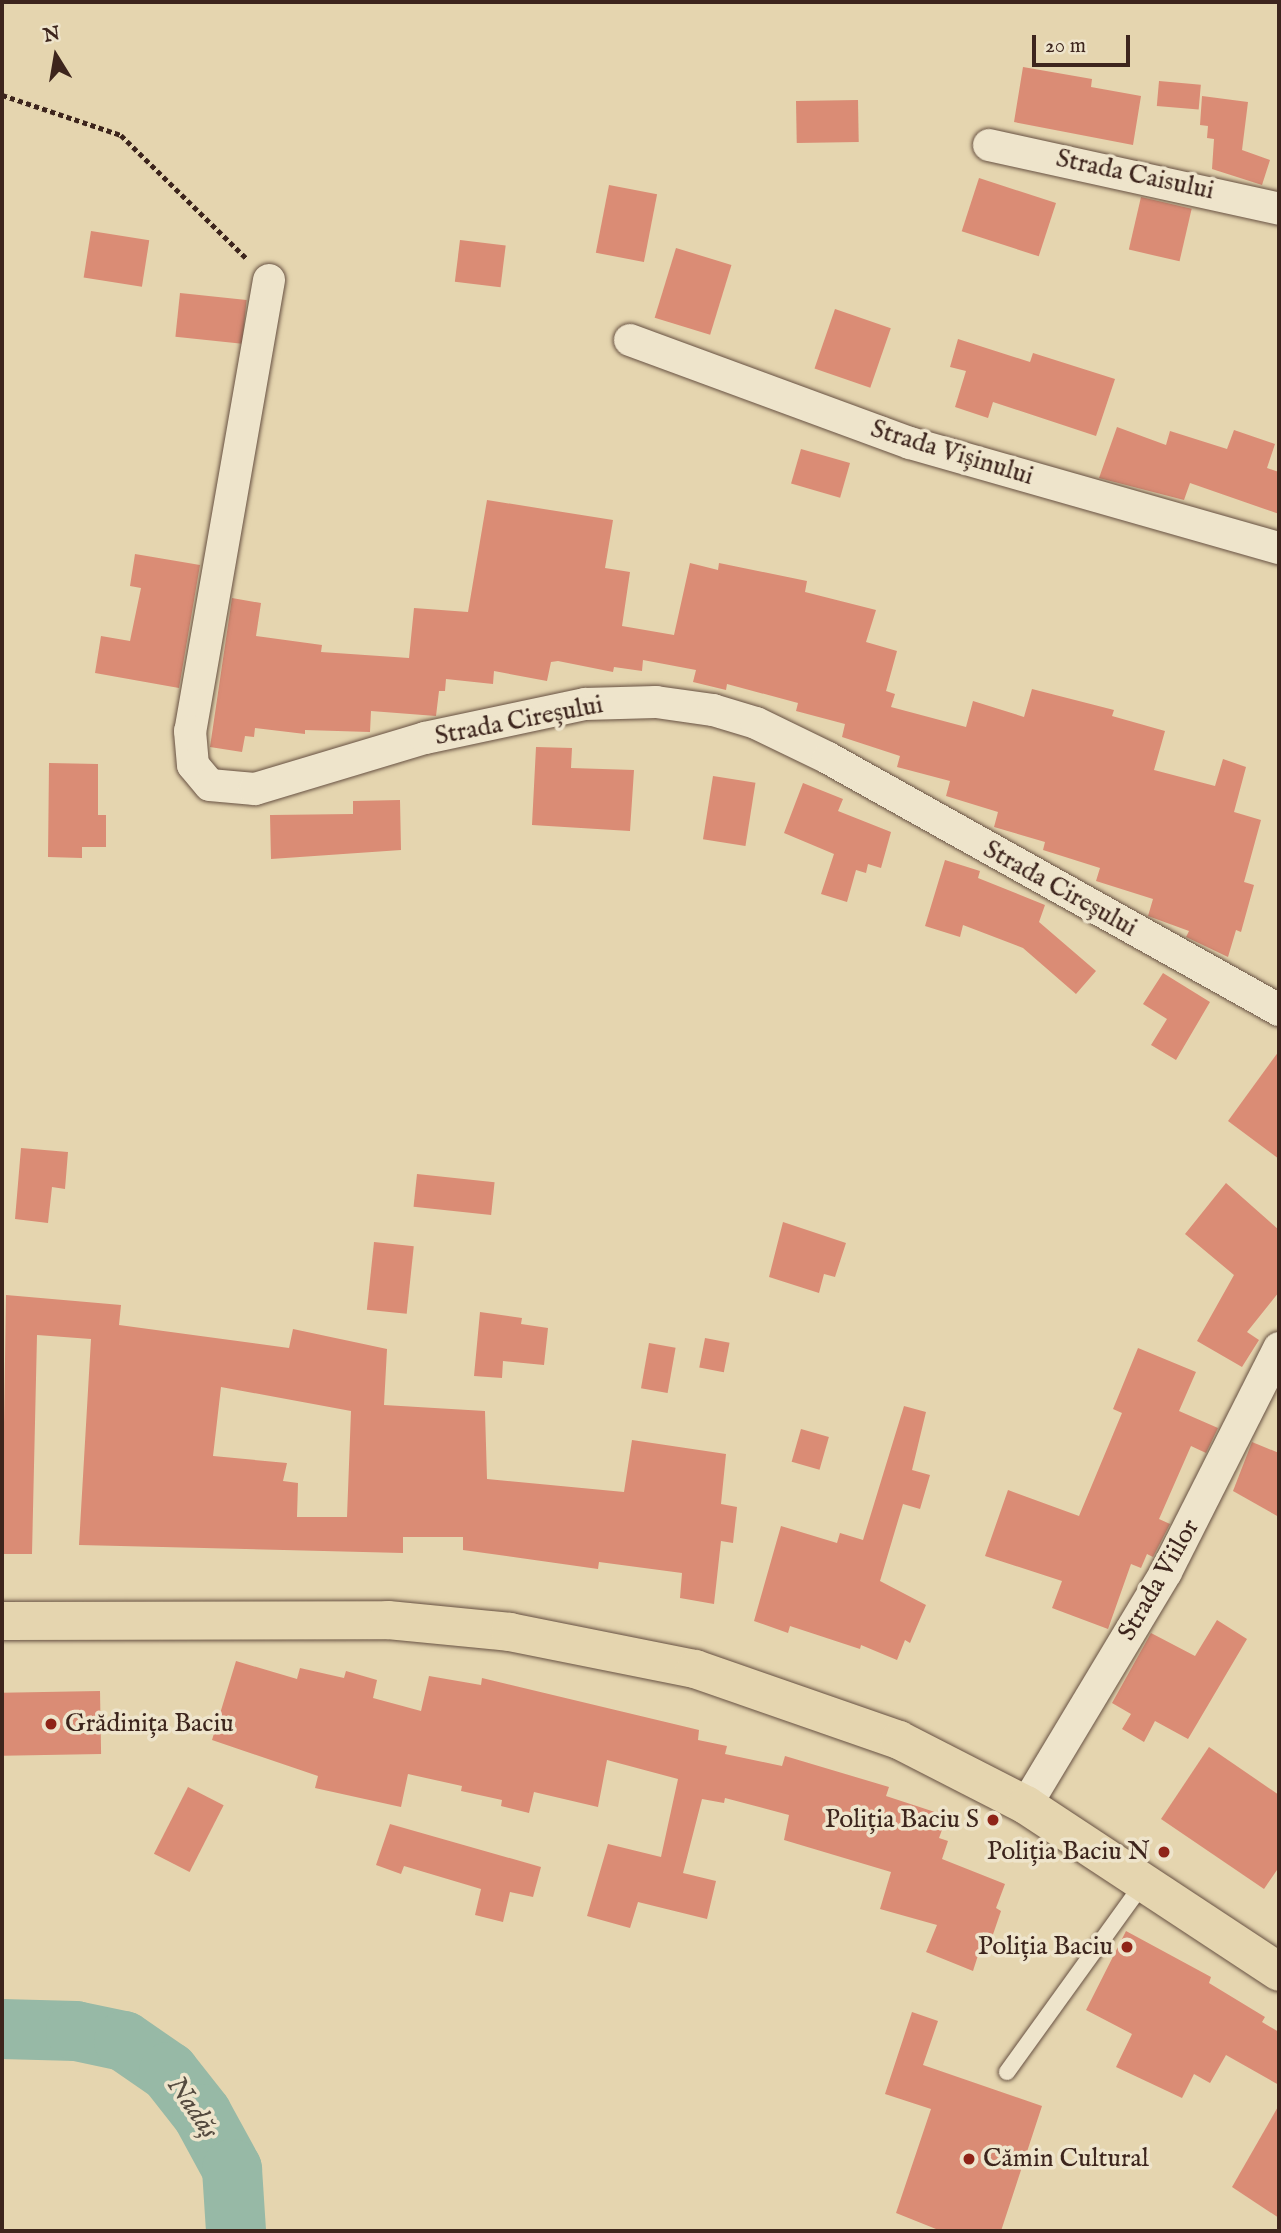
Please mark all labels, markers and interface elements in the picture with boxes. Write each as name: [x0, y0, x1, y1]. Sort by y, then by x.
north arrow: [21, 21, 91, 91]
scale bar: [1036, 21, 1134, 65]
text: N: [42, 22, 62, 49]
text: 20 m: [1045, 33, 1086, 60]
street label: Strada Caisului: [1053, 143, 1217, 207]
street label: Strada Vișinului: [867, 413, 1037, 493]
street label: Strada Cireșului: [432, 689, 606, 753]
street label: Strada Cireșului: [978, 834, 1142, 944]
street label: Strada Viilor: [1112, 1514, 1206, 1646]
place label: Grădinița Baciu: [65, 1708, 234, 1740]
marker: Grădinița Baciu: [43, 1716, 59, 1732]
place label: Poliția Baciu S: [825, 1804, 979, 1836]
marker: Poliția Baciu S: [985, 1812, 1001, 1828]
place label: Poliția Baciu N: [987, 1836, 1150, 1868]
marker: Poliția Baciu N: [1156, 1844, 1172, 1860]
place label: Poliția Baciu: [978, 1931, 1113, 1963]
marker: Poliția Baciu: [1119, 1939, 1135, 1955]
water label: Nadăș: [159, 2070, 225, 2146]
place label: Cămin Cultural: [983, 2143, 1149, 2175]
marker: Cămin Cultural: [961, 2151, 977, 2167]

